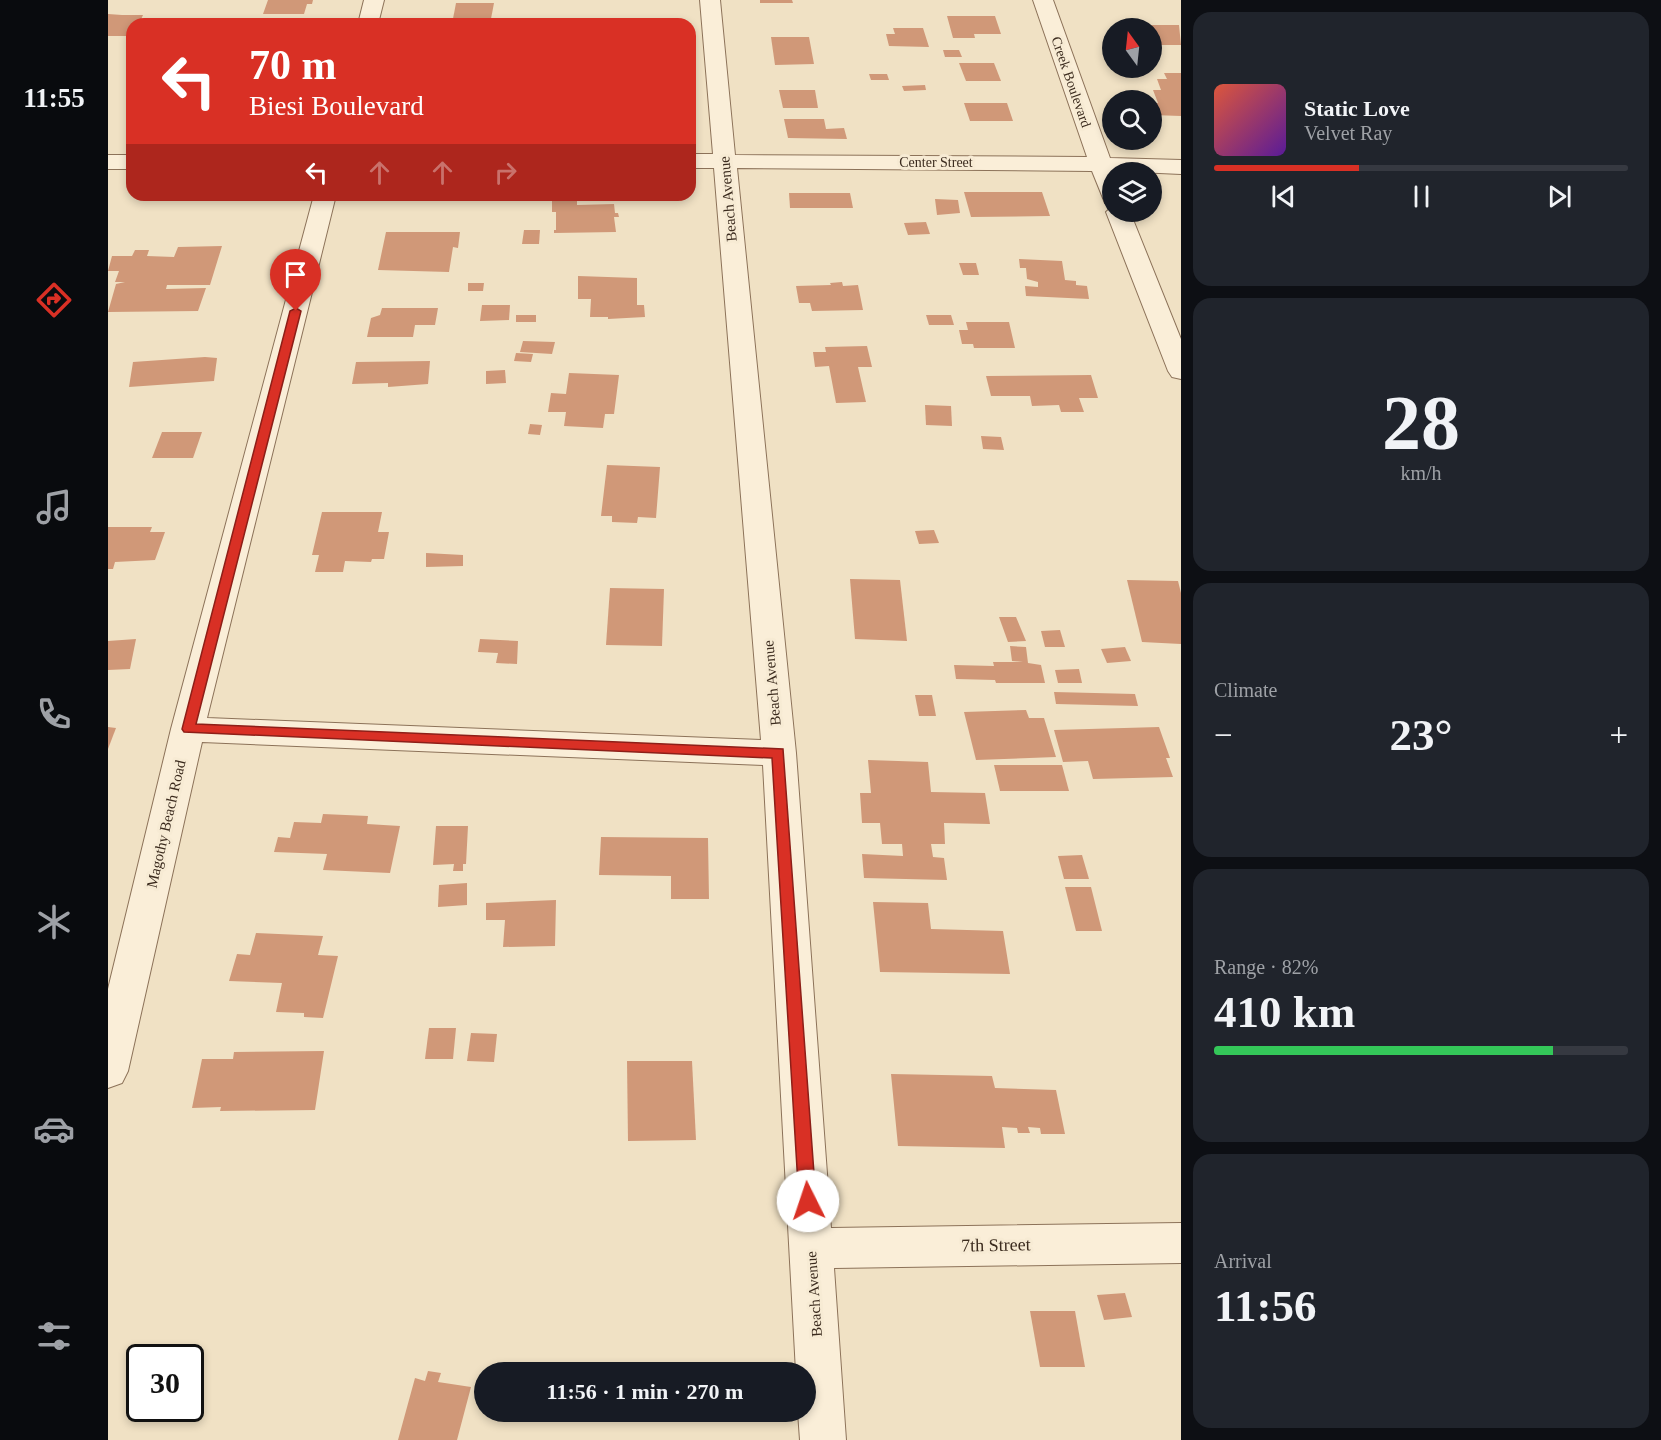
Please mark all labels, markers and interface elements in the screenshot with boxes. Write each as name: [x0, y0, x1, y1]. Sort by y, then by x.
north arrow: [1102, 18, 1162, 78]
map controls: [1102, 18, 1162, 222]
street label: Creek Boulevard: [1048, 35, 1094, 129]
icon: left: [150, 42, 228, 120]
text: 70 m: [249, 42, 337, 88]
text: 11:55: [23, 83, 85, 113]
button: search: [1102, 90, 1162, 150]
text: Biesi Boulevard: [249, 91, 424, 121]
text: Static Love: [1304, 96, 1410, 121]
text: Velvet Ray: [1304, 122, 1392, 144]
street label: Beach Avenue: [716, 155, 740, 243]
street label: Center Street: [899, 155, 973, 170]
icon: left: [300, 156, 333, 189]
icon: ahead: [363, 156, 396, 189]
icon: ahead: [426, 156, 459, 189]
icon: right: [489, 156, 522, 189]
button: layers: [1102, 162, 1162, 222]
icon: previous: [1267, 180, 1300, 213]
icon: pause: [1405, 180, 1438, 213]
icon: next: [1543, 180, 1576, 213]
pin: [270, 249, 321, 311]
icon: arrive: [279, 258, 312, 291]
icon: directions: [33, 279, 75, 321]
text: 28: [1382, 379, 1460, 466]
text: km/h: [1400, 462, 1442, 484]
icon: music: [33, 486, 75, 528]
street label: Beach Avenue: [760, 639, 784, 727]
text: Climate: [1214, 679, 1277, 701]
icon: phone: [33, 693, 75, 735]
text: 23°: [1390, 710, 1453, 760]
text: −: [1214, 717, 1233, 753]
text: +: [1609, 717, 1628, 753]
street label: Magothy Beach Road: [143, 758, 189, 890]
icon: climate: [33, 901, 75, 943]
text: Range · 82%: [1214, 956, 1318, 978]
text: 410 km: [1214, 987, 1355, 1037]
icon: car: [33, 1108, 75, 1150]
position arrow: [776, 1169, 840, 1233]
street label: 7th Street: [961, 1234, 1031, 1256]
street label: Beach Avenue: [803, 1250, 825, 1337]
text: Arrival: [1214, 1250, 1272, 1272]
text: 11:56: [1214, 1281, 1317, 1331]
icon: filters: [33, 1315, 75, 1357]
speed limit sign: 30: [126, 1344, 204, 1422]
text: 11:56 · 1 min · 270 m: [547, 1379, 743, 1404]

